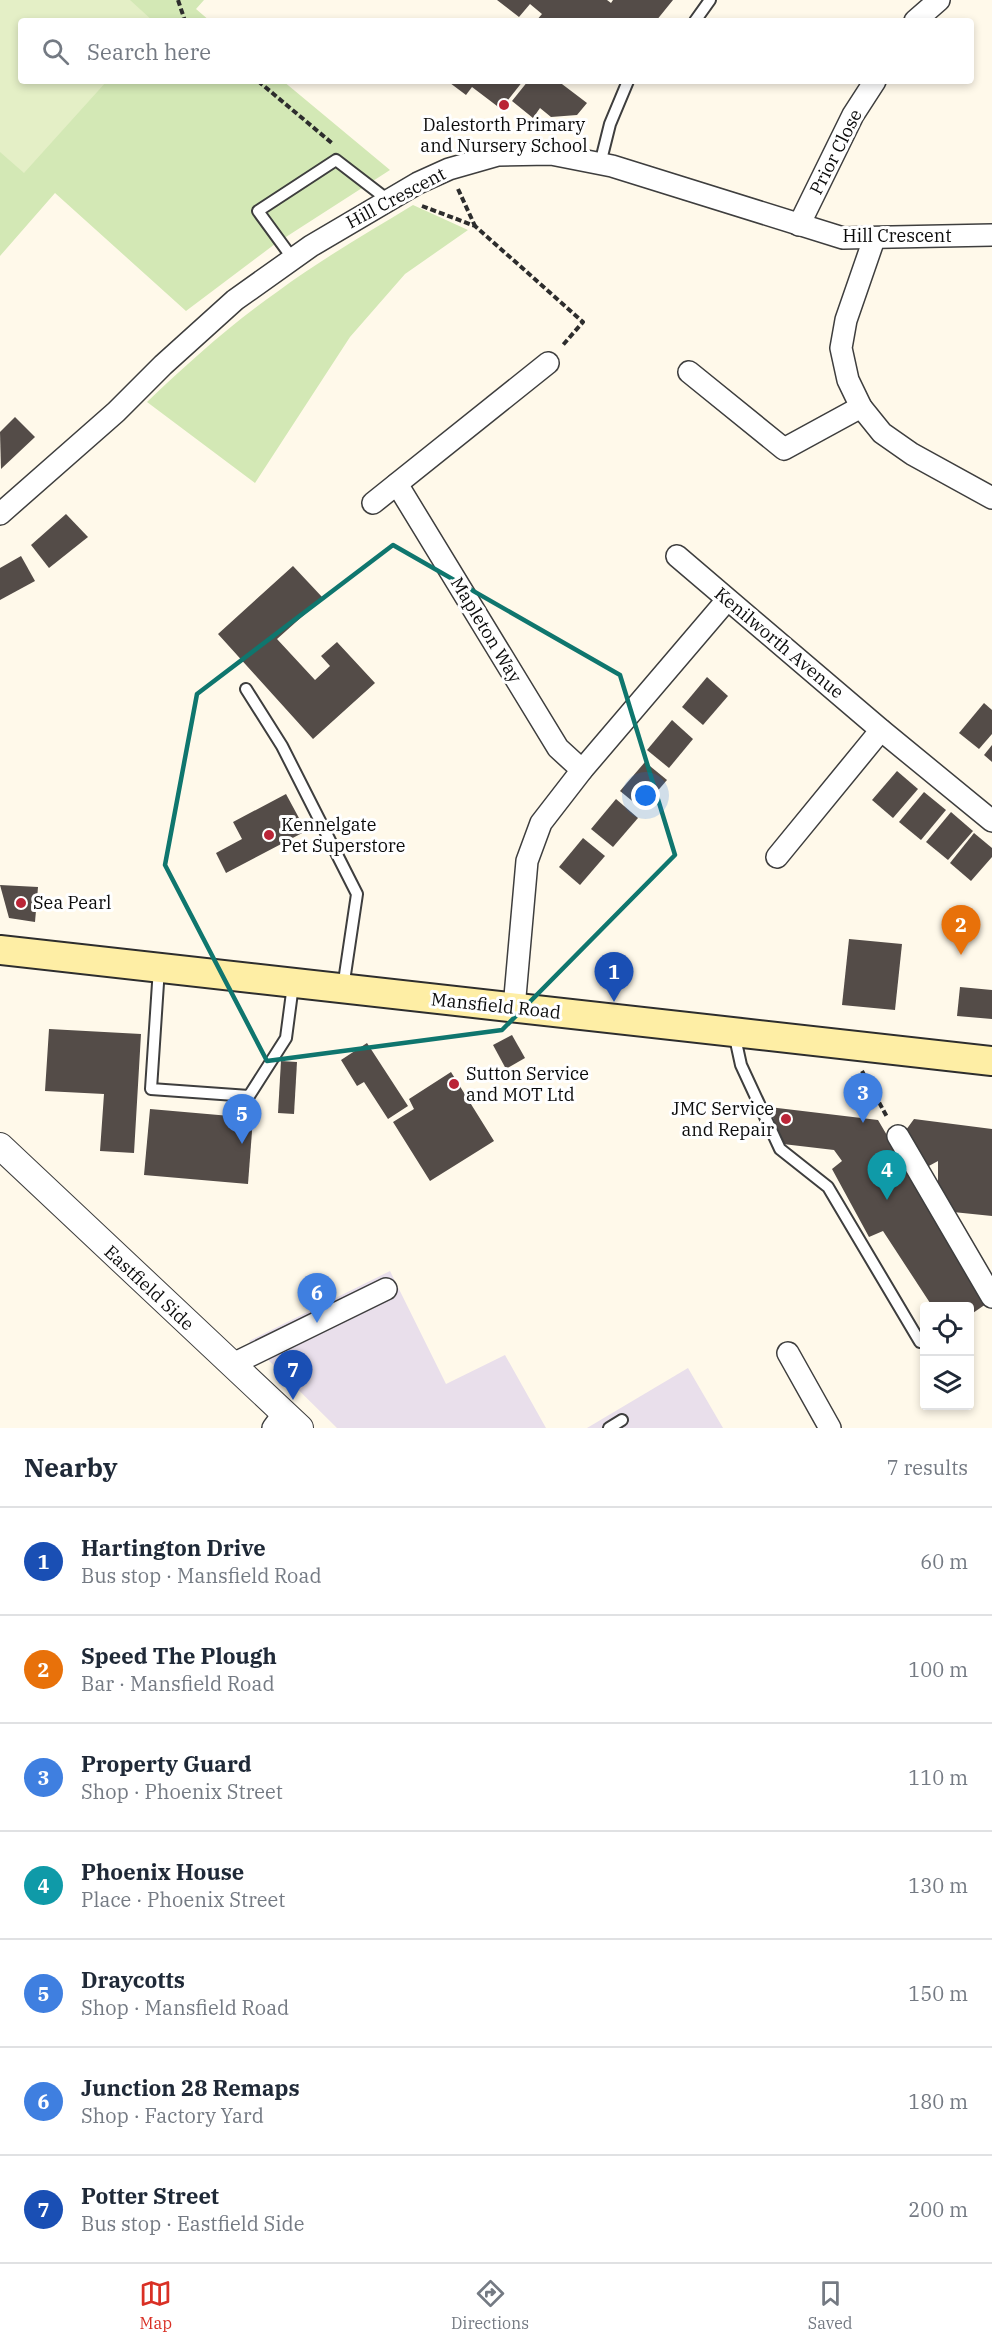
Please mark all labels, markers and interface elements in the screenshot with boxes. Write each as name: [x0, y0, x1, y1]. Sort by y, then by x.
search box: [18, 18, 974, 84]
icon: search: [39, 35, 72, 68]
text: Search here: [87, 37, 211, 66]
marker: Dalestorth Primary and Nursery School: [497, 98, 511, 112]
street label: Prior Close: [804, 105, 867, 198]
place label: Dalestorth Primary and Nursery School: [420, 113, 588, 157]
street label: Hill Crescent: [342, 162, 449, 233]
street label: Hill Crescent: [842, 224, 952, 247]
street label: Mapleton Way: [446, 573, 527, 687]
street label: Kenilworth Avenue: [710, 582, 849, 703]
your location: [631, 781, 660, 810]
place label: Kennelgate Pet Superstore: [281, 813, 405, 857]
marker: Kennelgate Pet Superstore: [262, 828, 276, 842]
place label: Sea Pearl: [33, 891, 111, 914]
marker: Sea Pearl: [14, 896, 28, 910]
pin: 2: [942, 906, 980, 955]
pin: 1: [594, 952, 634, 1002]
street label: Mansfield Road: [430, 987, 562, 1024]
place label: Sutton Service and MOT Ltd: [466, 1062, 589, 1106]
pin: 3: [844, 1074, 882, 1123]
marker: Sutton Service and MOT Ltd: [447, 1077, 461, 1091]
pin: 5: [222, 1094, 262, 1144]
place label: JMC Service and Repair: [671, 1097, 774, 1141]
marker: JMC Service and Repair: [779, 1112, 793, 1126]
pin: 4: [868, 1150, 906, 1200]
street label: Eastfield Side: [100, 1240, 199, 1335]
pin: 6: [298, 1274, 336, 1323]
map controls: [920, 1302, 974, 1410]
button: locate: [920, 1302, 974, 1356]
pin: 7: [274, 1350, 312, 1400]
button: layers: [920, 1356, 974, 1410]
text: Nearby: [24, 1450, 118, 1484]
text: 7 results: [887, 1454, 968, 1481]
text: Hartington Drive: [81, 1533, 266, 1562]
text: 1: [38, 1548, 50, 1575]
text: 60 m: [920, 1548, 968, 1575]
text: Bus stop · Mansfield Road: [81, 1562, 322, 1589]
text: Speed The Plough: [81, 1641, 277, 1670]
text: 2: [38, 1656, 50, 1683]
text: 100 m: [908, 1656, 968, 1683]
text: Bar · Mansfield Road: [81, 1670, 275, 1697]
text: Property Guard: [81, 1749, 252, 1778]
text: 3: [38, 1764, 50, 1791]
text: 110 m: [908, 1764, 968, 1791]
text: Shop · Phoenix Street: [81, 1778, 283, 1805]
text: Phoenix House: [81, 1857, 244, 1886]
text: 4: [38, 1872, 50, 1899]
text: 130 m: [908, 1872, 968, 1899]
text: Place · Phoenix Street: [81, 1886, 285, 1913]
text: Draycotts: [81, 1965, 185, 1994]
text: 5: [38, 1980, 50, 2007]
text: 150 m: [908, 1980, 968, 2007]
text: Shop · Mansfield Road: [81, 1994, 289, 2021]
text: Junction 28 Remaps: [81, 2073, 300, 2102]
text: 6: [38, 2088, 50, 2115]
text: 180 m: [908, 2088, 968, 2115]
text: Shop · Factory Yard: [81, 2102, 264, 2129]
text: Potter Street: [81, 2181, 219, 2210]
text: 7: [38, 2196, 50, 2223]
text: 200 m: [908, 2196, 968, 2223]
text: Bus stop · Eastfield Side: [81, 2210, 305, 2237]
tab: Map: [139, 2277, 172, 2333]
tab: Directions: [451, 2277, 529, 2333]
tab: Saved: [808, 2277, 853, 2333]

